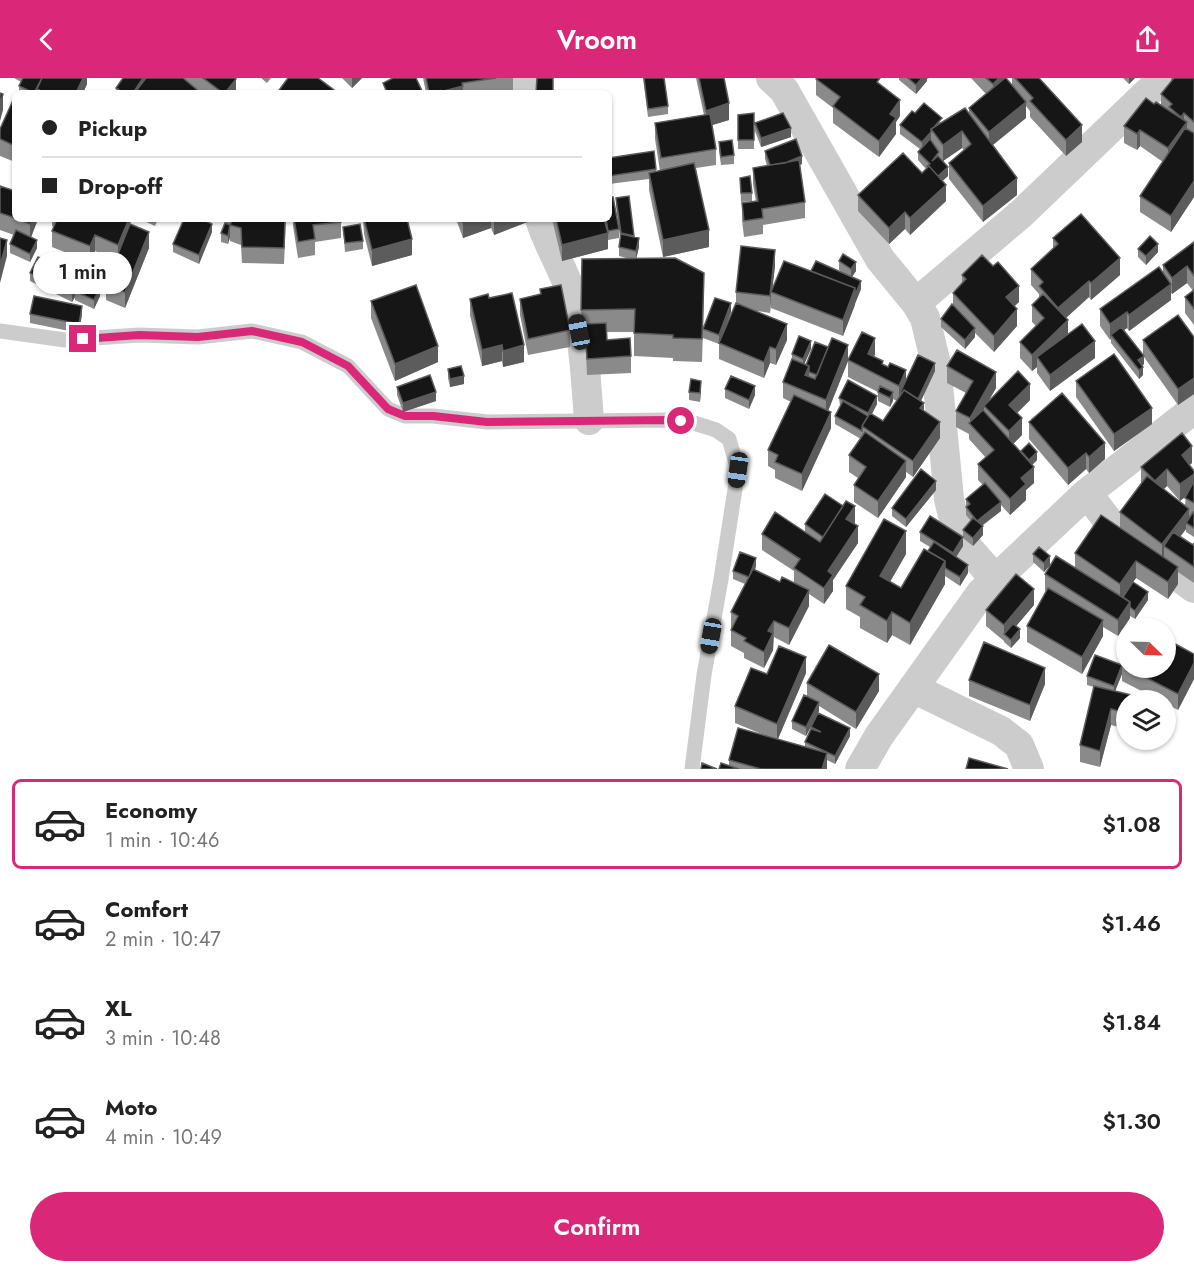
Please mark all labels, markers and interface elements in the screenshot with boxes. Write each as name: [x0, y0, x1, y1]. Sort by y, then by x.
text: Vroom: [557, 20, 637, 59]
icon: back: [30, 23, 63, 56]
icon: share: [1131, 23, 1164, 56]
text: Pickup: [78, 112, 147, 144]
text: Drop-off: [78, 170, 162, 202]
callout: 1 min: [34, 252, 132, 294]
text: 1 min: [58, 258, 107, 287]
car: [567, 313, 591, 351]
route end: [69, 325, 96, 352]
route start: [667, 407, 694, 434]
car: [727, 451, 749, 489]
car: [699, 617, 723, 655]
north arrow: [1116, 618, 1176, 678]
map controls: [1116, 618, 1176, 750]
button: layers: [1116, 690, 1176, 750]
text: Economy: [105, 794, 197, 826]
icon: car: [33, 797, 87, 851]
text: $1.08: [1102, 808, 1161, 840]
text: 1 min · 10:46: [105, 826, 219, 855]
text: Comfort: [105, 893, 188, 925]
icon: car: [33, 896, 87, 950]
text: $1.46: [1101, 907, 1161, 939]
text: 2 min · 10:47: [105, 925, 221, 954]
text: XL: [105, 992, 132, 1024]
icon: car: [33, 995, 87, 1049]
text: $1.84: [1102, 1006, 1161, 1038]
text: 3 min · 10:48: [105, 1024, 221, 1053]
text: Moto: [105, 1091, 158, 1123]
icon: car: [33, 1094, 87, 1148]
text: $1.30: [1103, 1105, 1161, 1137]
text: 4 min · 10:49: [105, 1123, 222, 1152]
button: Confirm: [30, 1192, 1164, 1261]

